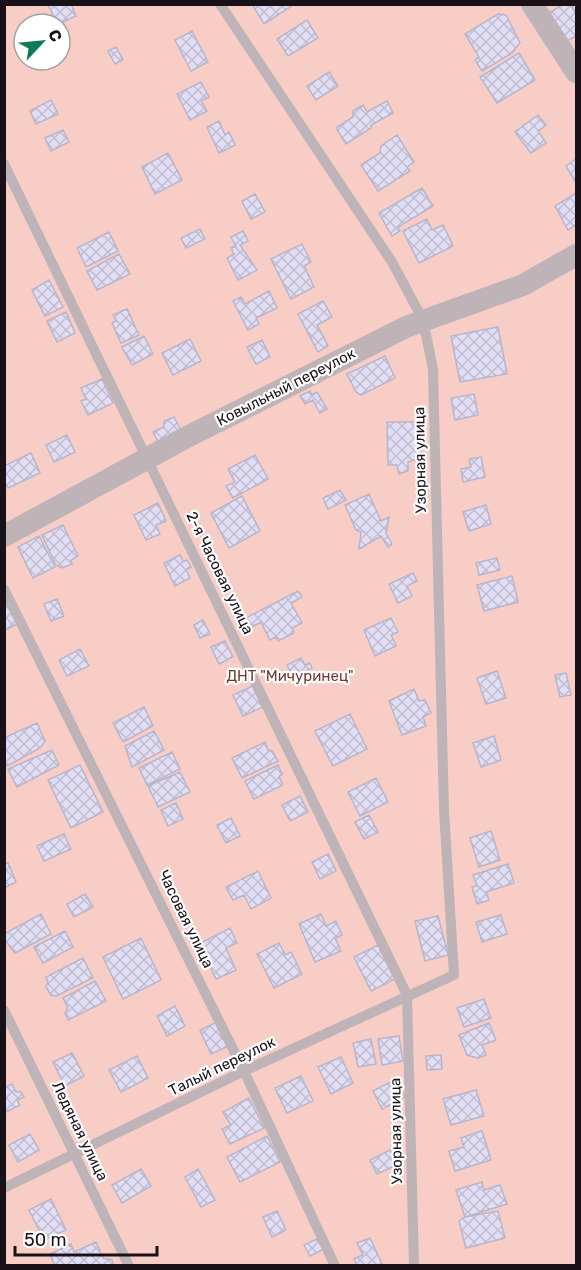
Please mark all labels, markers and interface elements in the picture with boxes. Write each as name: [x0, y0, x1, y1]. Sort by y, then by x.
north arrow: [12, 12, 72, 72]
text: С: [44, 26, 66, 45]
street label: Ковыльный переулок: [214, 344, 358, 430]
street label: Узорная улица: [410, 407, 430, 513]
street label: 2-я Часовая улица: [182, 509, 258, 637]
park label: ДНТ "Мичуринец": [226, 667, 354, 685]
street label: Часовая улица: [155, 867, 217, 971]
street label: Талый переулок: [166, 1032, 278, 1100]
street label: Ледяная улица: [48, 1078, 112, 1184]
street label: Узорная улица: [386, 1078, 406, 1184]
scale bar: [15, 1219, 158, 1257]
text: 50 m: [24, 1229, 67, 1251]

